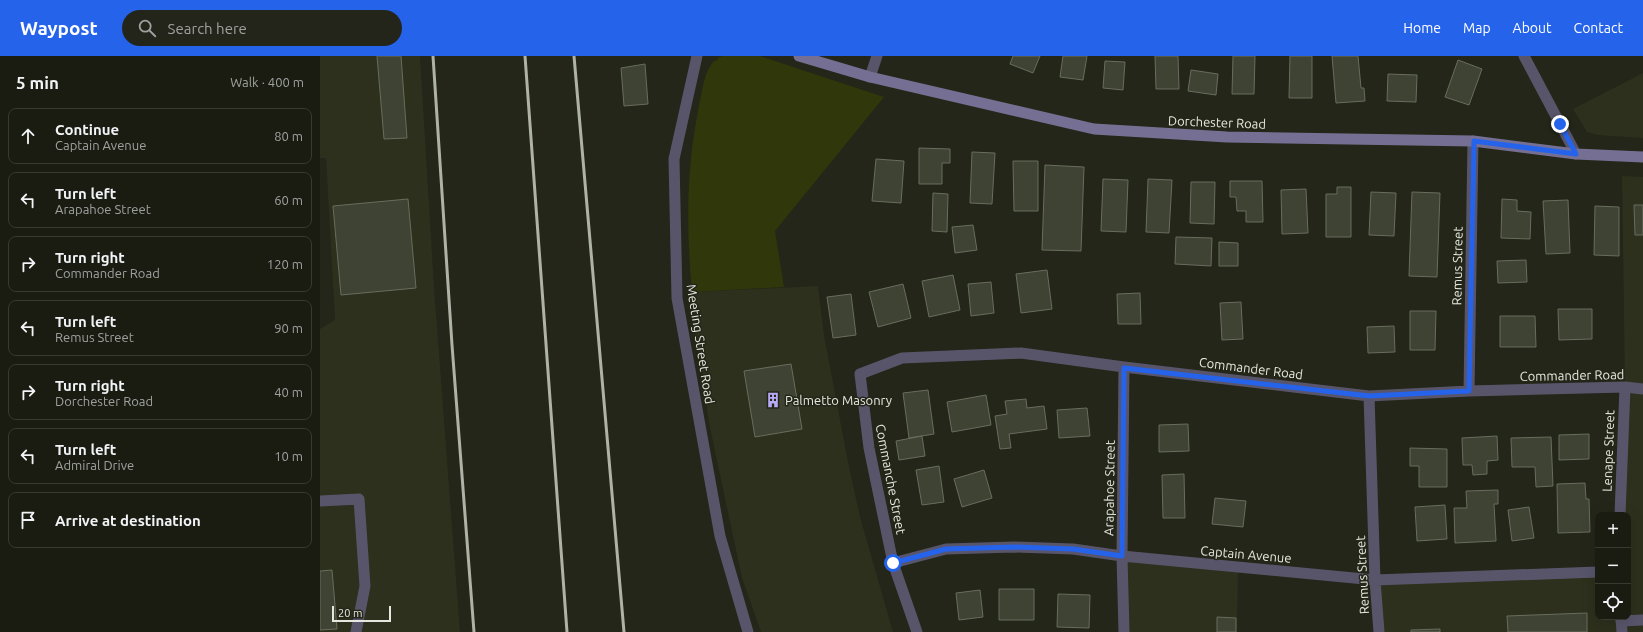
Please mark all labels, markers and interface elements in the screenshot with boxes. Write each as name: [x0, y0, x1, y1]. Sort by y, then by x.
search box: [122, 10, 402, 46]
text: Waypost: [20, 17, 98, 39]
icon: search: [136, 17, 158, 39]
text: Search here: [168, 20, 247, 37]
text: Home: [1403, 20, 1441, 36]
text: Map: [1463, 20, 1491, 36]
text: About: [1513, 20, 1552, 36]
text: Contact: [1574, 20, 1623, 36]
text: 5 min: [16, 73, 59, 92]
text: Walk · 400 m: [230, 75, 304, 89]
street label: Dorchester Road: [1168, 113, 1266, 131]
route end: [1551, 115, 1569, 133]
text: Continue: [55, 121, 119, 138]
icon: ahead: [17, 125, 39, 147]
text: 80 m: [274, 129, 303, 143]
text: Captain Avenue: [55, 138, 146, 152]
text: Turn left: [55, 185, 116, 202]
icon: left: [17, 189, 39, 211]
text: 60 m: [274, 193, 303, 207]
text: Arapahoe Street: [55, 202, 151, 216]
street label: Remus Street: [1449, 226, 1465, 306]
text: Turn right: [55, 249, 125, 266]
icon: right: [17, 253, 39, 275]
text: 120 m: [267, 257, 303, 271]
text: Commander Road: [55, 266, 160, 280]
street label: Meeting Street Road: [685, 283, 717, 405]
text: Turn left: [55, 313, 116, 330]
icon: left: [17, 317, 39, 339]
text: 90 m: [274, 321, 303, 335]
text: Remus Street: [55, 330, 134, 344]
street label: Commander Road: [1198, 355, 1304, 381]
street label: Commander Road: [1520, 367, 1624, 383]
text: Turn right: [55, 377, 125, 394]
icon: right: [17, 381, 39, 403]
text: 40 m: [274, 385, 303, 399]
building icon: Palmetto Masonry: [764, 391, 782, 409]
place label: Palmetto Masonry: [785, 393, 892, 407]
text: Dorchester Road: [55, 394, 153, 408]
street label: Lenape Street: [1600, 410, 1616, 492]
street label: Commanche Street: [873, 423, 909, 535]
street label: Arapahoe Street: [1101, 440, 1117, 536]
text: Turn left: [55, 441, 116, 458]
icon: left: [17, 445, 39, 467]
text: 10 m: [274, 449, 303, 463]
text: Admiral Drive: [55, 458, 134, 472]
icon: arrive: [17, 509, 39, 531]
text: Arrive at destination: [55, 512, 201, 529]
map controls: [1595, 512, 1631, 620]
button: +: [1595, 512, 1631, 548]
street label: Remus Street: [1353, 535, 1371, 615]
street label: Captain Avenue: [1200, 543, 1292, 565]
button: −: [1595, 548, 1631, 584]
route start: [884, 554, 902, 572]
button: locate: [1595, 584, 1631, 620]
scale bar: [332, 604, 391, 623]
text: 20 m: [338, 607, 362, 619]

